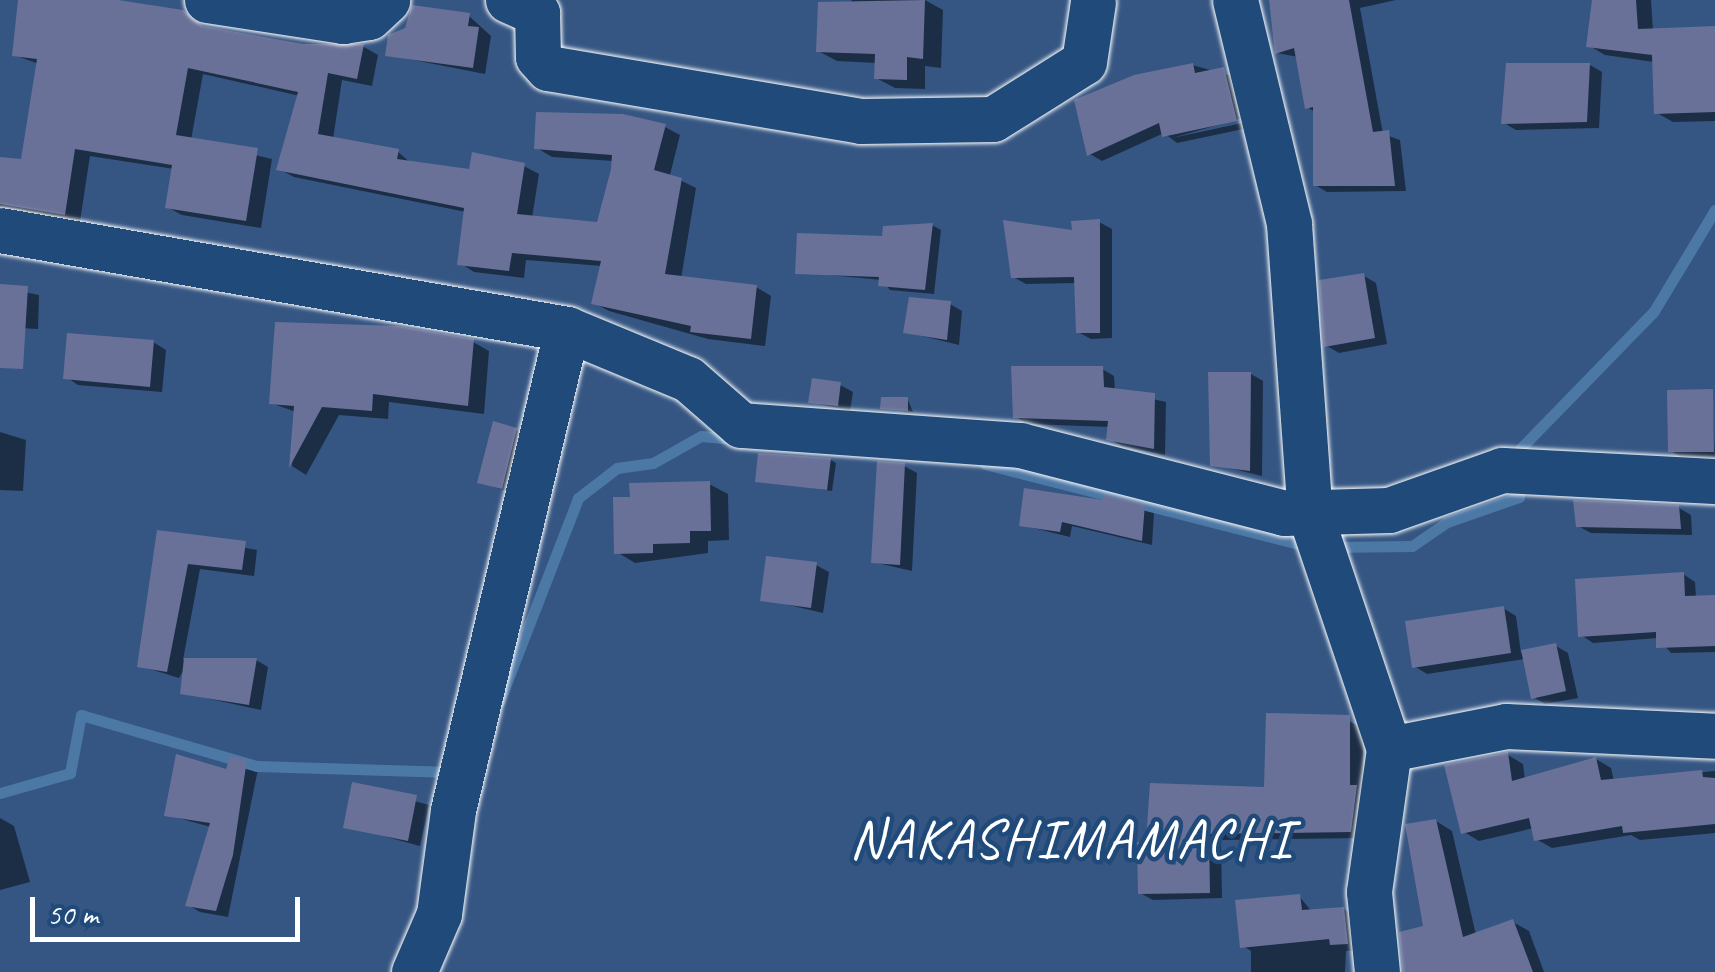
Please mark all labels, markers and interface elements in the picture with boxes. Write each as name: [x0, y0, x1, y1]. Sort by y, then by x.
district label: NAKASHIMAMACHI: [851, 807, 1291, 873]
scale bar: [35, 877, 305, 939]
text: 50 m: [47, 895, 98, 933]

